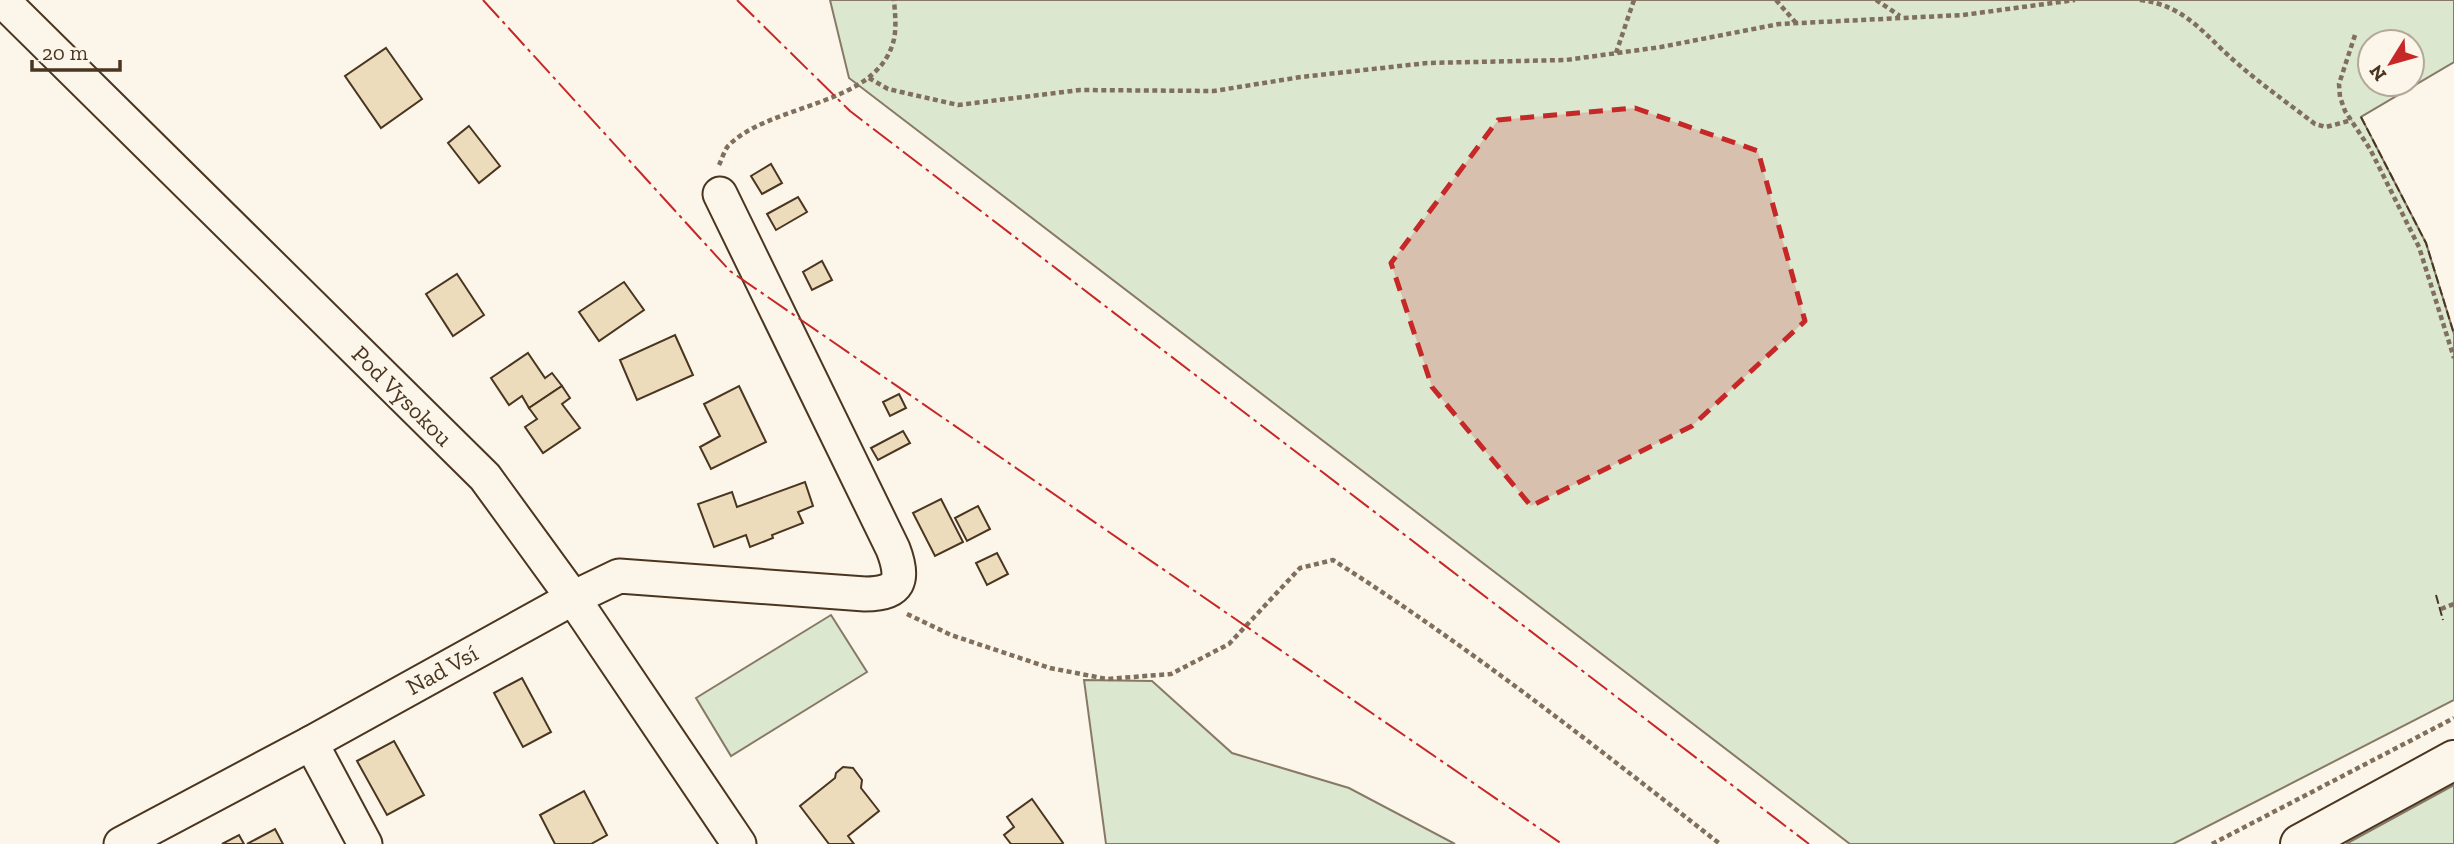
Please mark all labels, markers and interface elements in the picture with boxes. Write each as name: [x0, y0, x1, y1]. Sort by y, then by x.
scale bar: [32, 28, 119, 72]
north arrow: [2356, 28, 2426, 98]
text: 20 m: [42, 40, 88, 65]
text: N: [2364, 60, 2391, 86]
street label: Pod Vysokou: [346, 339, 459, 452]
street label: Nad Vsí: [401, 638, 483, 701]

